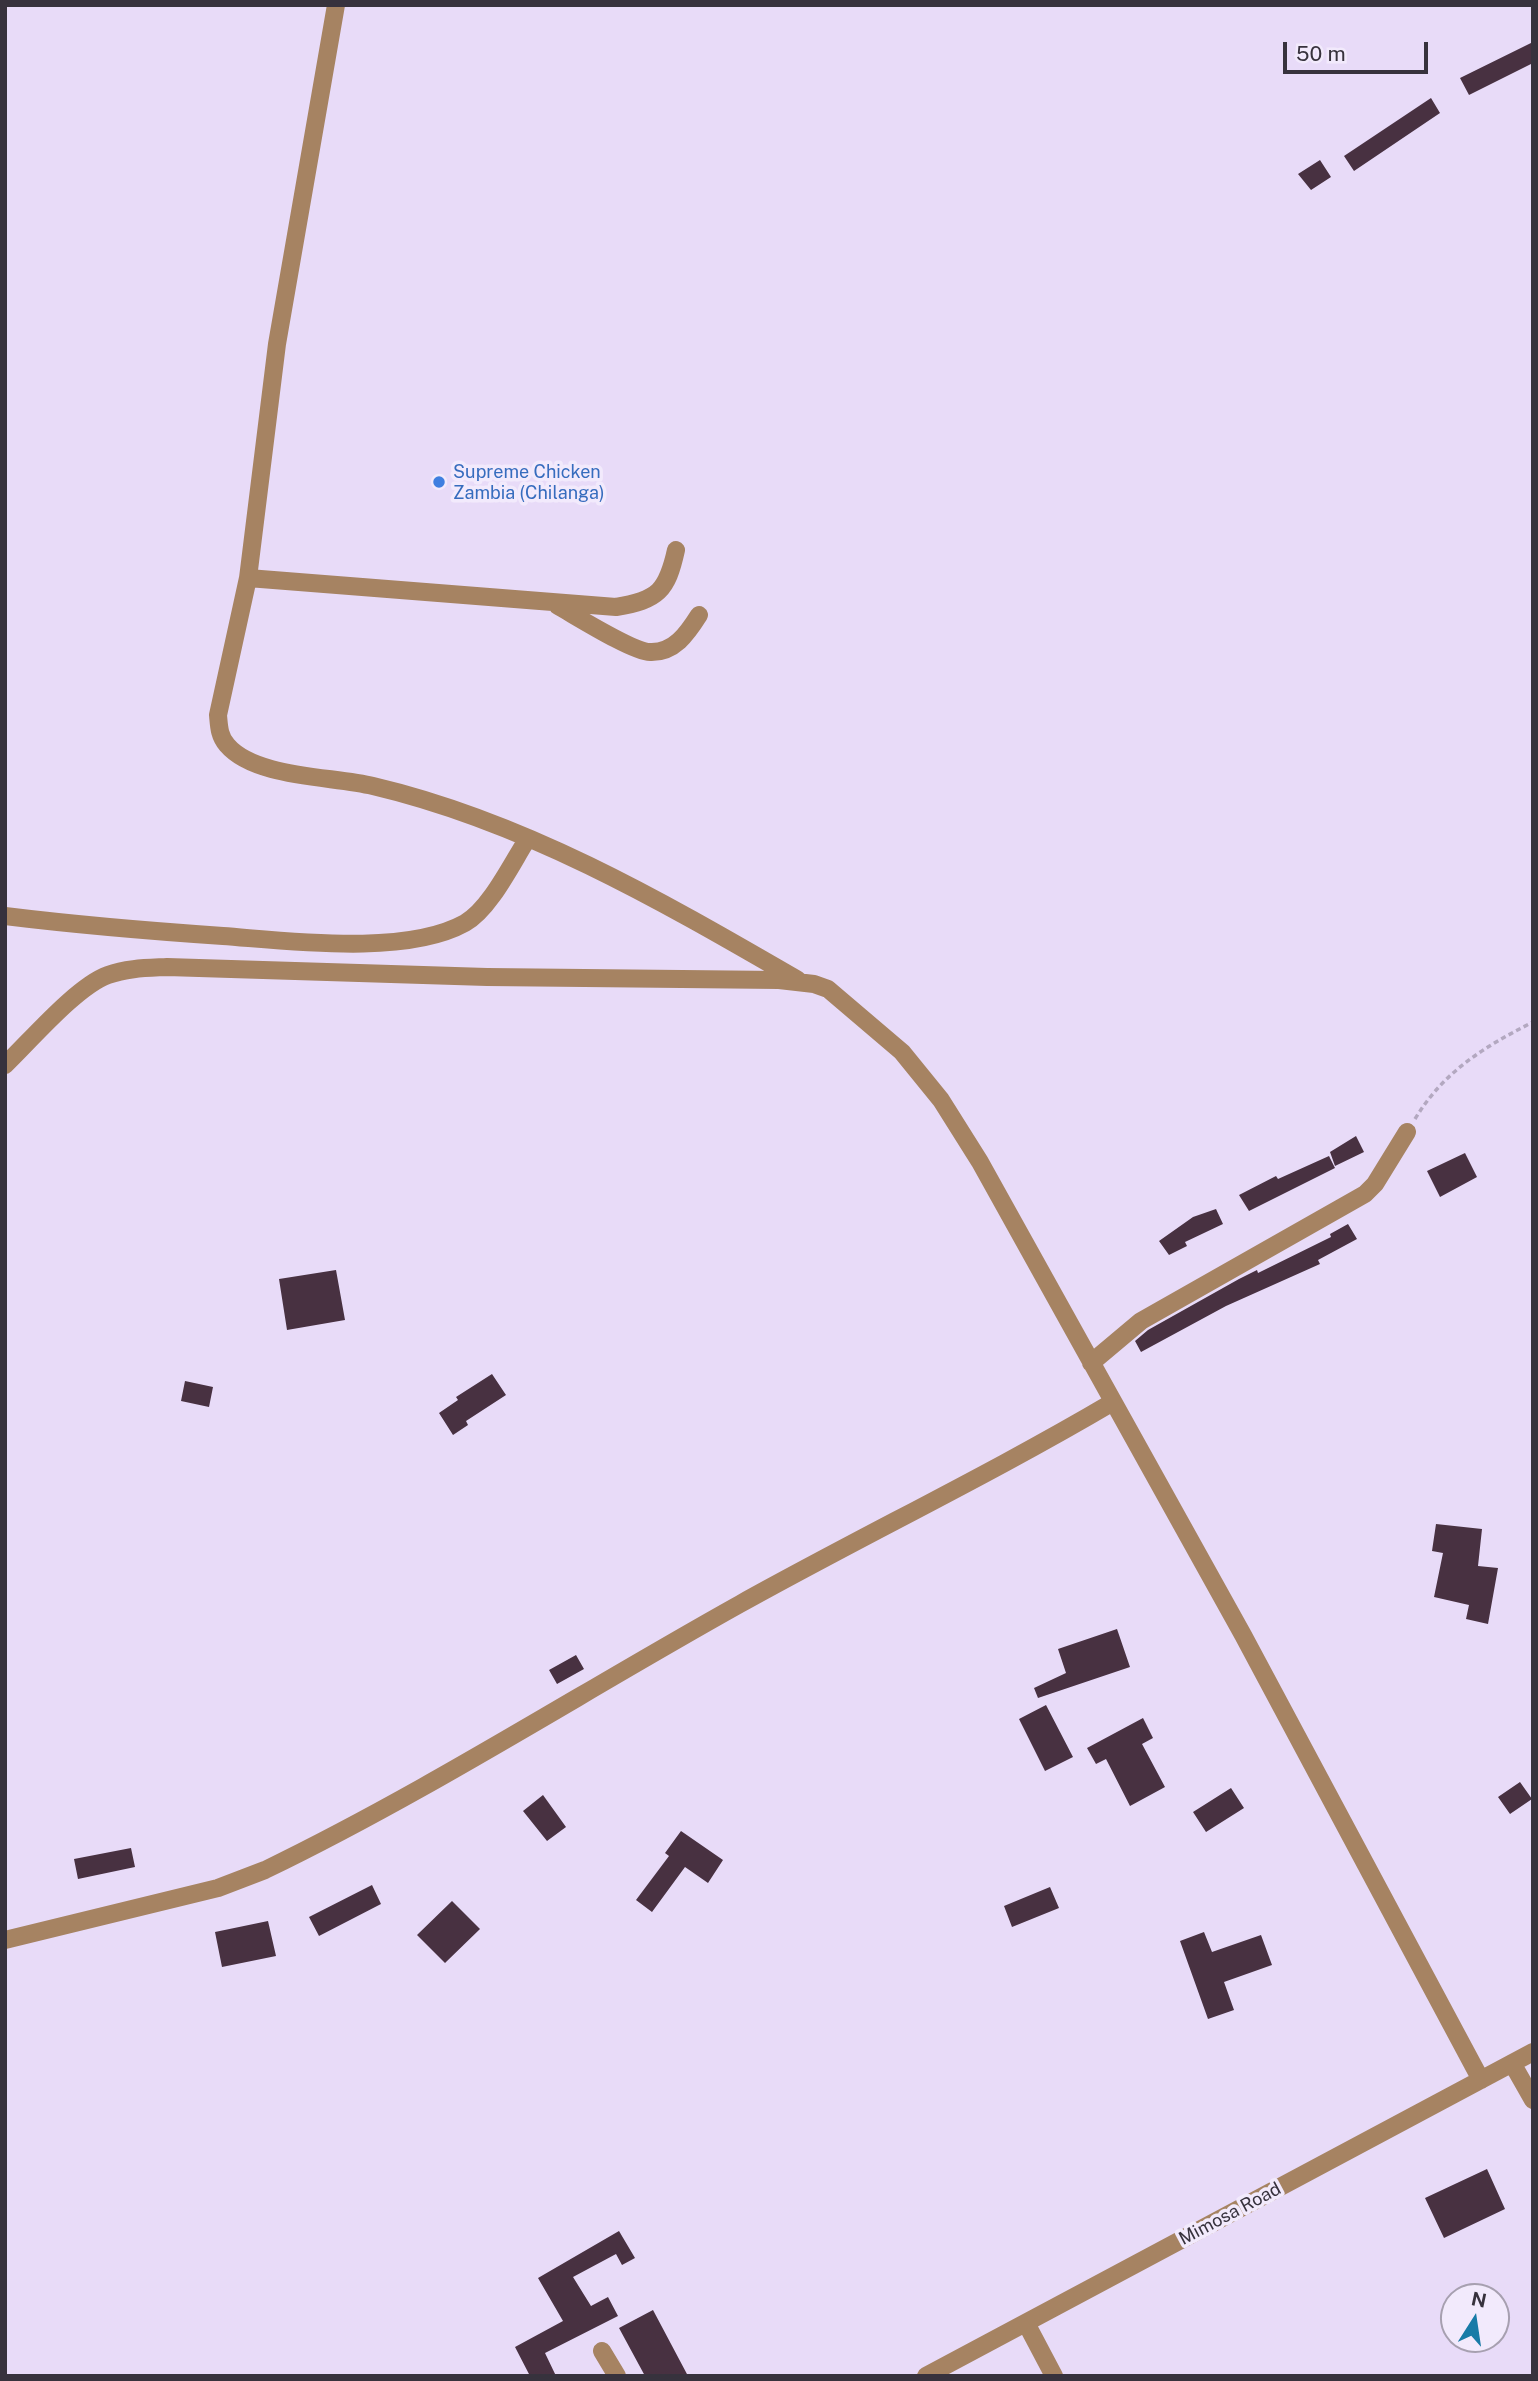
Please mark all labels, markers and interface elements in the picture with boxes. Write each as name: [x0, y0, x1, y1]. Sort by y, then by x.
scale bar: [1286, 28, 1431, 72]
text: 50 m: [1296, 41, 1346, 66]
place label: Supreme Chicken Zambia (Chilanga): [453, 461, 605, 504]
marker: Supreme Chicken Zambia (Chilanga): [431, 474, 447, 490]
street label: Mimosa Road: [1175, 2178, 1285, 2250]
north arrow: [1440, 2283, 1510, 2353]
text: N: [1469, 2287, 1488, 2312]

